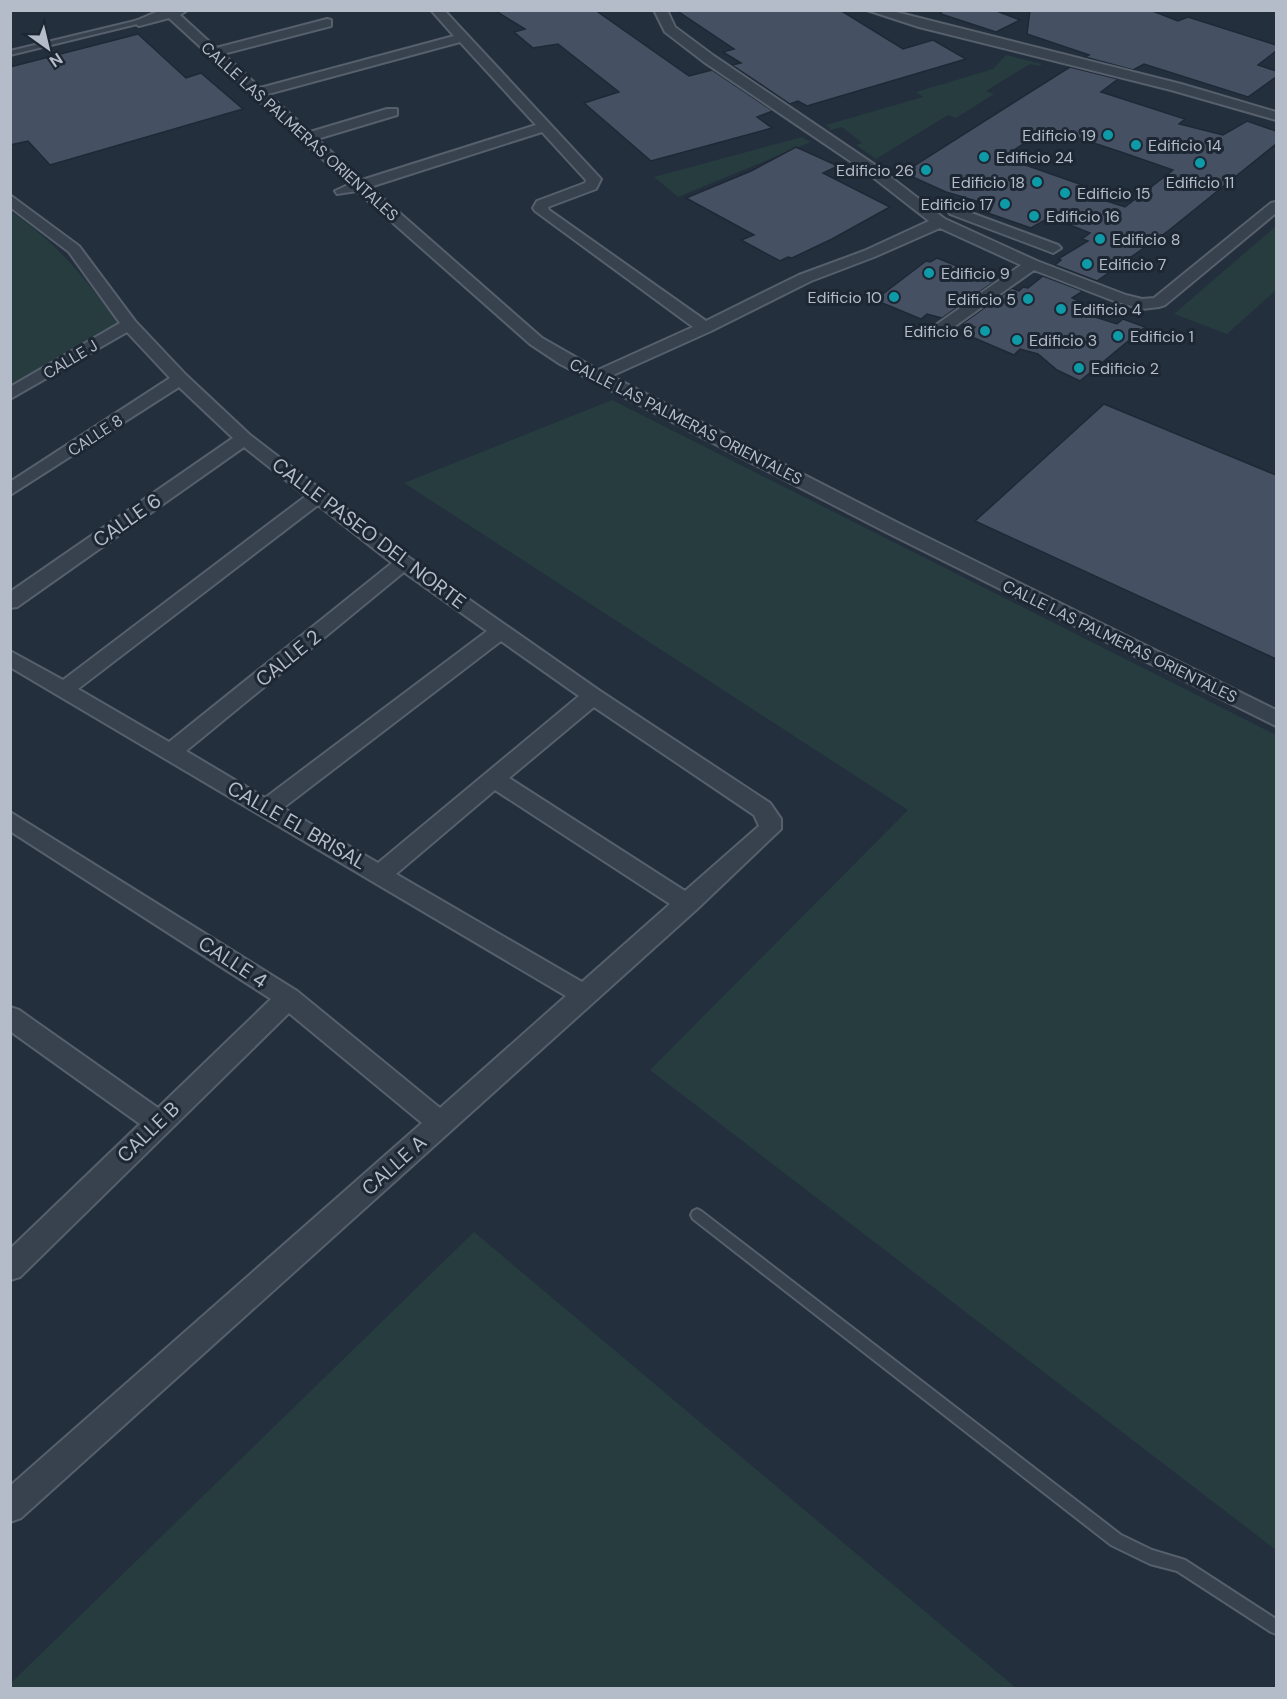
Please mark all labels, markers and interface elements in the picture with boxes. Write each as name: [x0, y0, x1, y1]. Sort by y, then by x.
north arrow: [18, 18, 78, 78]
street label: CALLE LAS PALMERAS ORIENTALES: [197, 37, 403, 226]
text: N: [45, 48, 67, 72]
place label: Edificio 19: [1022, 125, 1096, 146]
marker: Edificio 19: [1101, 128, 1115, 142]
place label: Edificio 14: [1148, 135, 1222, 156]
marker: Edificio 14: [1129, 138, 1143, 152]
place label: Edificio 24: [996, 147, 1074, 168]
marker: Edificio 24: [977, 150, 991, 164]
marker: Edificio 11: [1193, 156, 1207, 170]
place label: Edificio 26: [836, 160, 914, 181]
marker: Edificio 26: [919, 163, 933, 177]
place label: Edificio 18: [952, 172, 1025, 193]
place label: Edificio 11: [1166, 172, 1234, 193]
marker: Edificio 18: [1030, 175, 1044, 189]
place label: Edificio 15: [1077, 183, 1150, 204]
marker: Edificio 15: [1058, 186, 1072, 200]
place label: Edificio 17: [921, 194, 993, 215]
marker: Edificio 17: [998, 197, 1012, 211]
place label: Edificio 16: [1046, 206, 1120, 227]
marker: Edificio 16: [1027, 209, 1041, 223]
place label: Edificio 8: [1112, 229, 1180, 250]
marker: Edificio 8: [1093, 232, 1107, 246]
place label: Edificio 7: [1099, 254, 1166, 275]
marker: Edificio 7: [1080, 257, 1094, 271]
place label: Edificio 9: [941, 263, 1010, 284]
marker: Edificio 9: [922, 266, 936, 280]
place label: Edificio 10: [807, 287, 882, 308]
place label: Edificio 5: [948, 289, 1016, 310]
marker: Edificio 10: [887, 290, 901, 304]
marker: Edificio 5: [1021, 292, 1035, 306]
place label: Edificio 4: [1073, 299, 1142, 320]
marker: Edificio 4: [1054, 302, 1068, 316]
place label: Edificio 6: [904, 321, 973, 342]
marker: Edificio 6: [978, 324, 992, 338]
place label: Edificio 1: [1130, 326, 1194, 347]
marker: Edificio 1: [1111, 329, 1125, 343]
place label: Edificio 3: [1029, 330, 1097, 351]
marker: Edificio 3: [1010, 333, 1024, 347]
street label: CALLE J: [39, 335, 101, 384]
street label: CALLE LAS PALMERAS ORIENTALES: [566, 353, 806, 489]
place label: Edificio 2: [1091, 358, 1159, 379]
marker: Edificio 2: [1072, 361, 1086, 375]
street label: CALLE 8: [64, 410, 127, 461]
street label: CALLE PASEO DEL NORTE: [267, 451, 471, 615]
street label: CALLE 6: [88, 487, 166, 553]
street label: CALLE LAS PALMERAS ORIENTALES: [999, 575, 1241, 708]
street label: CALLE 2: [250, 624, 326, 692]
street label: CALLE EL BRISAL: [223, 775, 371, 875]
street label: CALLE 4: [194, 930, 272, 994]
street label: CALLE B: [111, 1096, 185, 1168]
street label: CALLE A: [356, 1129, 432, 1201]

